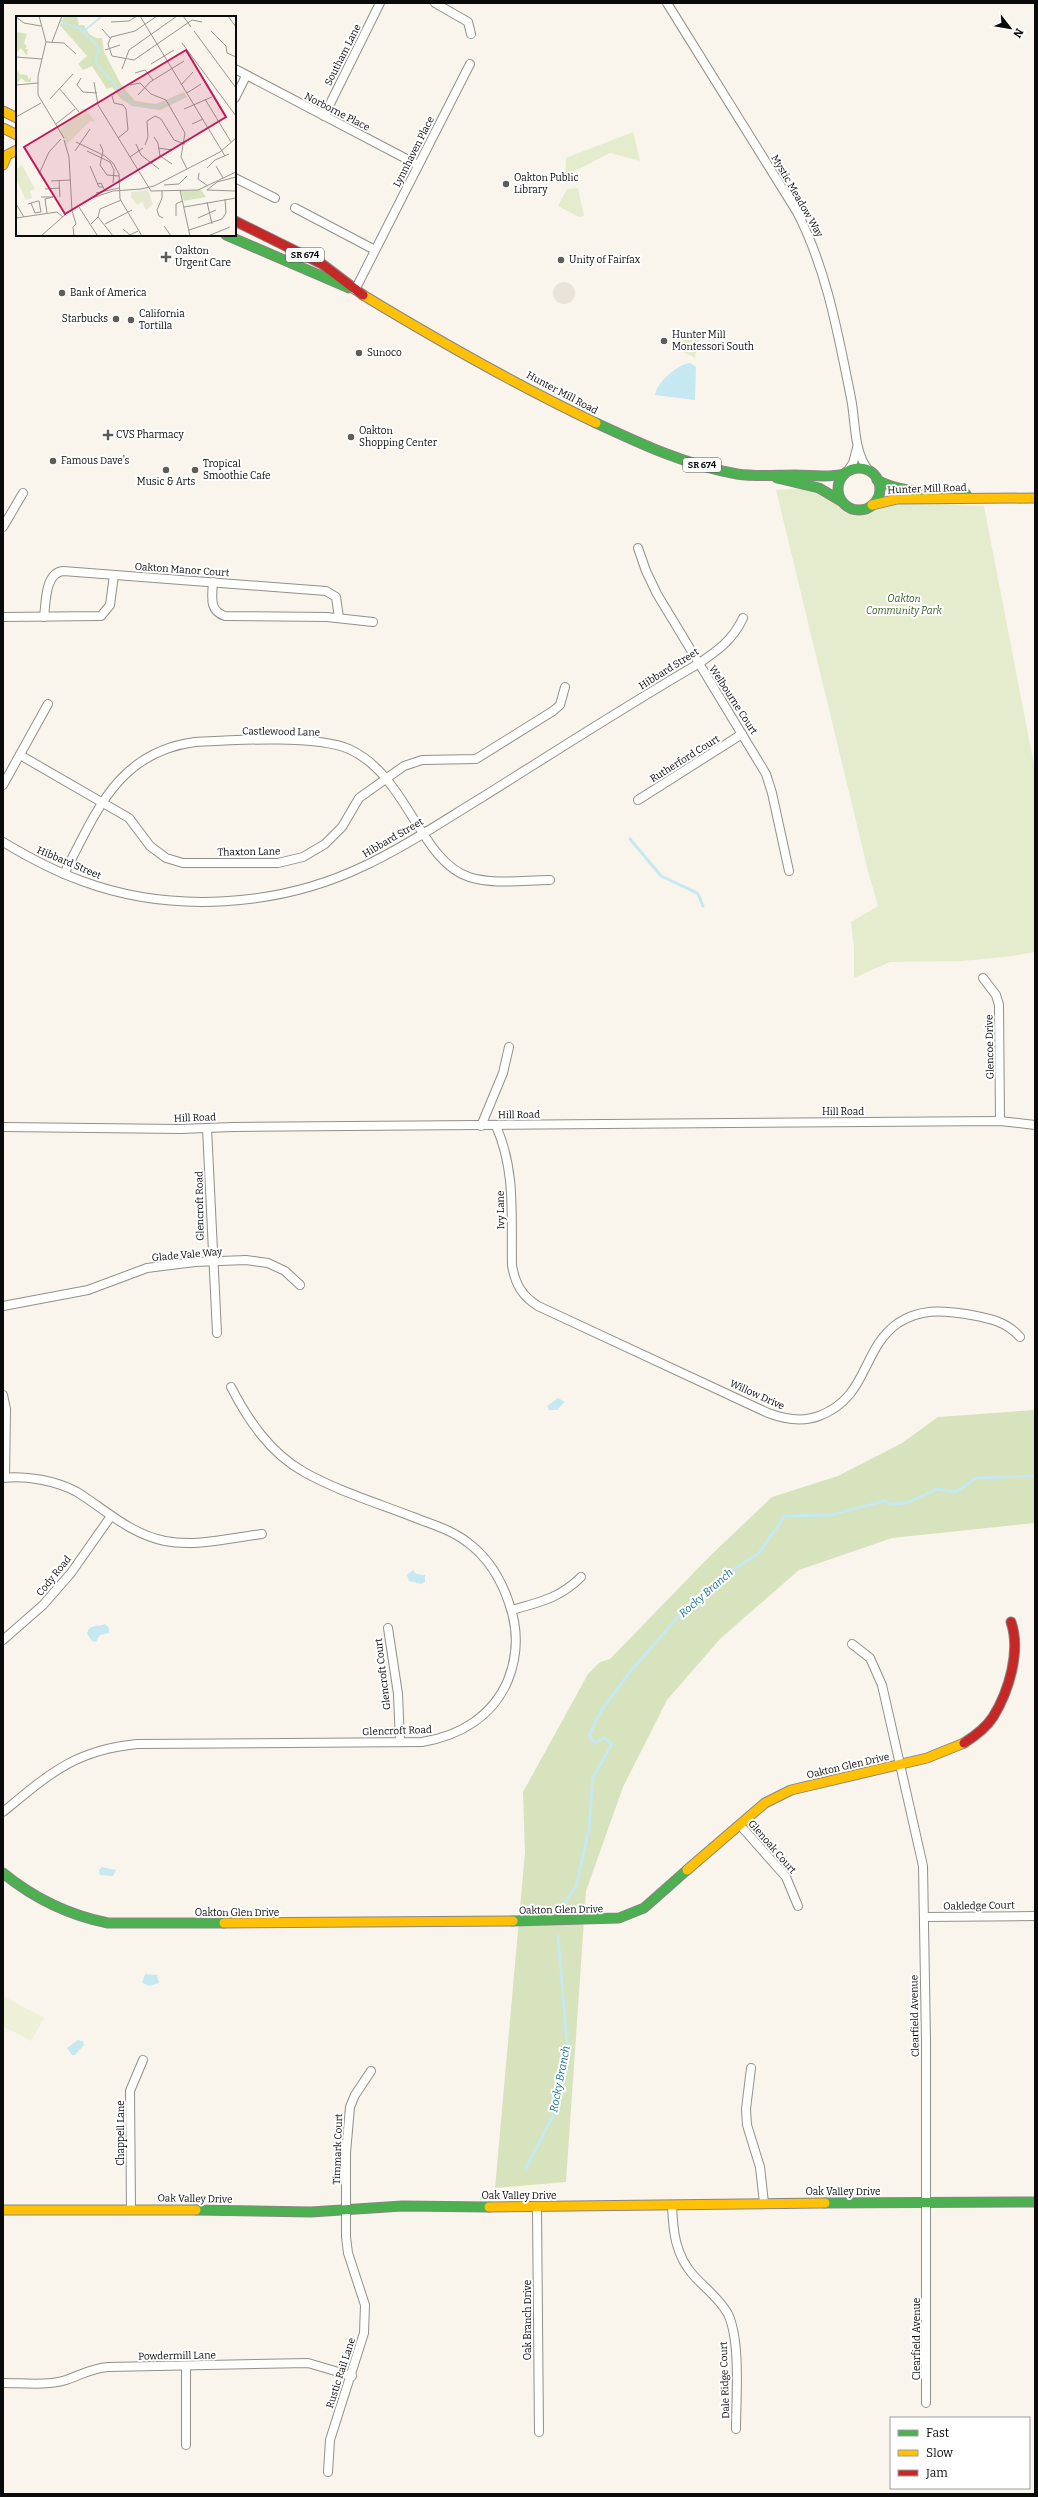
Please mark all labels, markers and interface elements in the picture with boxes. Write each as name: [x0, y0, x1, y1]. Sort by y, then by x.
north arrow: [990, 8, 1030, 48]
inset map: [16, 16, 236, 236]
street label: Southam Lane: [322, 22, 364, 88]
text: N: [1010, 26, 1026, 40]
street label: Norborne Place: [302, 90, 372, 134]
street label: Lynnhaven Place: [391, 115, 437, 189]
street label: Mystic Meadow Way: [768, 153, 826, 240]
place label: Oakton Public Library: [514, 172, 579, 196]
marker: Oakton Public Library: [501, 179, 511, 189]
place label: Oakton Urgent Care: [175, 245, 231, 269]
road number: SR 674: [286, 248, 324, 262]
marker: Oakton Urgent Care: [160, 251, 172, 263]
place label: Unity of Fairfax: [569, 254, 641, 266]
marker: Unity of Fairfax: [556, 255, 566, 265]
place label: Bank of America: [70, 287, 147, 299]
marker: Bank of America: [57, 288, 67, 298]
place label: California Tortilla: [139, 308, 185, 332]
place label: Starbucks: [62, 313, 108, 325]
marker: Starbucks: [111, 314, 121, 324]
marker: California Tortilla: [126, 315, 136, 325]
place label: Hunter Mill Montessori South: [672, 329, 755, 353]
marker: Hunter Mill Montessori South: [659, 336, 669, 346]
place label: Sunoco: [367, 347, 402, 359]
marker: Sunoco: [354, 348, 364, 358]
street label: Hunter Mill Road: [524, 369, 600, 417]
place label: Oakton Shopping Center: [359, 425, 438, 449]
place label: CVS Pharmacy: [116, 429, 184, 441]
marker: CVS Pharmacy: [103, 430, 113, 440]
marker: Oakton Shopping Center: [346, 432, 356, 442]
place label: Famous Dave's: [61, 455, 130, 467]
marker: Famous Dave's: [48, 456, 58, 466]
place label: Tropical Smoothie Cafe: [203, 458, 270, 482]
road number: SR 674: [683, 458, 721, 472]
marker: Music & Arts: [161, 465, 171, 475]
marker: Tropical Smoothie Cafe: [190, 465, 200, 475]
place label: Music & Arts: [137, 476, 195, 488]
street label: Hunter Mill Road: [887, 482, 967, 496]
street label: Oakton Manor Court: [134, 561, 230, 579]
park label: Oakton Community Park: [866, 593, 943, 617]
street label: Hibbard Street: [637, 646, 701, 692]
street label: Welbourne Court: [706, 663, 760, 737]
street label: Castlewood Lane: [242, 725, 320, 739]
street label: Rutherford Court: [648, 733, 722, 785]
street label: Hibbard Street: [360, 816, 426, 860]
street label: Hibbard Street: [35, 844, 103, 882]
street label: Thaxton Lane: [217, 845, 281, 859]
street label: Glencoe Drive: [983, 1015, 997, 1079]
street label: Hill Road: [822, 1106, 864, 1118]
street label: Hill Road: [498, 1109, 540, 1121]
street label: Hill Road: [174, 1111, 216, 1125]
street label: Glencroft Road: [193, 1171, 207, 1241]
street label: Ivy Lane: [495, 1191, 507, 1229]
street label: Glade Vale Way: [151, 1246, 223, 1264]
street label: Willow Drive: [728, 1378, 786, 1412]
street label: Cody Road: [34, 1553, 74, 1599]
water label: Rocky Branch: [676, 1566, 736, 1620]
street label: Glencroft Court: [373, 1637, 393, 1711]
street label: Glencroft Road: [362, 1724, 432, 1738]
street label: Oakton Glen Drive: [806, 1751, 890, 1781]
street label: Glenoak Court: [745, 1818, 799, 1876]
street label: Oakledge Court: [943, 1899, 1015, 1913]
street label: Oakton Glen Drive: [519, 1903, 603, 1917]
street label: Oakton Glen Drive: [195, 1907, 279, 1919]
street label: Clearfield Avenue: [908, 1975, 922, 2057]
water label: Rocky Branch: [547, 2045, 573, 2113]
street label: Chappell Lane: [115, 2100, 127, 2166]
street label: Timmark Court: [331, 2113, 345, 2185]
street label: Oak Valley Drive: [806, 2186, 880, 2198]
street label: Oak Valley Drive: [482, 2190, 556, 2202]
street label: Oak Valley Drive: [157, 2192, 233, 2206]
street label: Oak Branch Drive: [522, 2280, 534, 2360]
street label: Clearfield Avenue: [911, 2298, 923, 2380]
street label: Rustic Rail Lane: [324, 2336, 358, 2410]
street label: Dale Ridge Court: [718, 2341, 732, 2419]
street label: Powdermill Lane: [138, 2349, 216, 2363]
legend: [890, 2417, 1030, 2489]
text: Fast: [926, 2426, 950, 2440]
text: Slow: [926, 2446, 953, 2460]
text: Jam: [925, 2466, 948, 2480]

